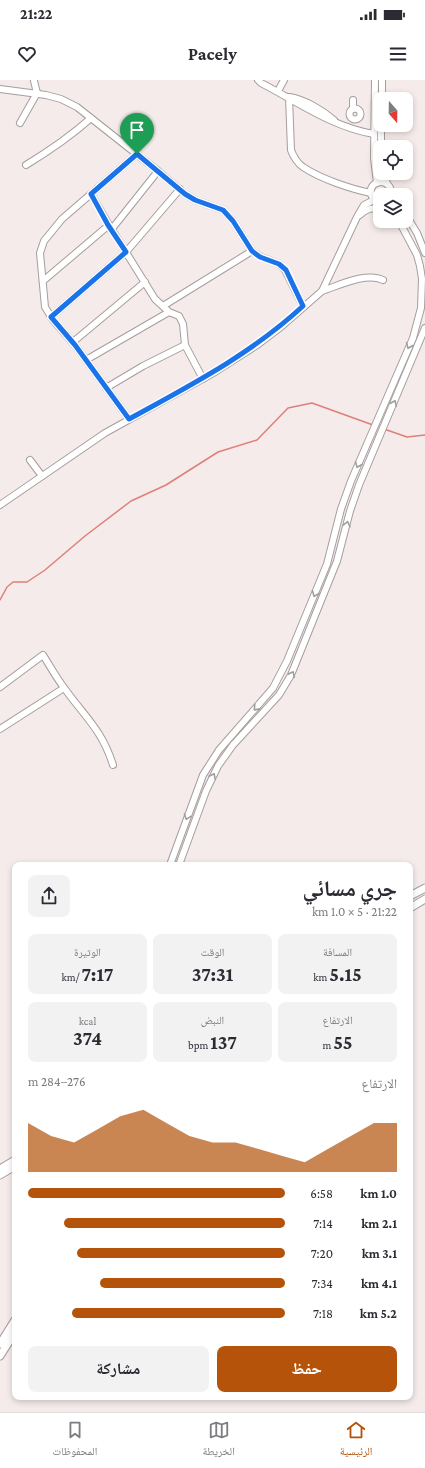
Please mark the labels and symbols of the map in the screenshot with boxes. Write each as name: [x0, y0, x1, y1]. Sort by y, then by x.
north arrow: [373, 92, 413, 132]
pin: [120, 113, 154, 154]
one-way arrow: [406, 341, 414, 349]
one-way arrow: [389, 399, 397, 407]
one-way arrow: [354, 461, 362, 468]
one-way arrow: [342, 520, 350, 527]
one-way arrow: [311, 590, 319, 597]
one-way arrow: [287, 671, 295, 678]
one-way arrow: [253, 704, 260, 711]
one-way arrow: [208, 773, 216, 781]
one-way arrow: [184, 813, 192, 820]

